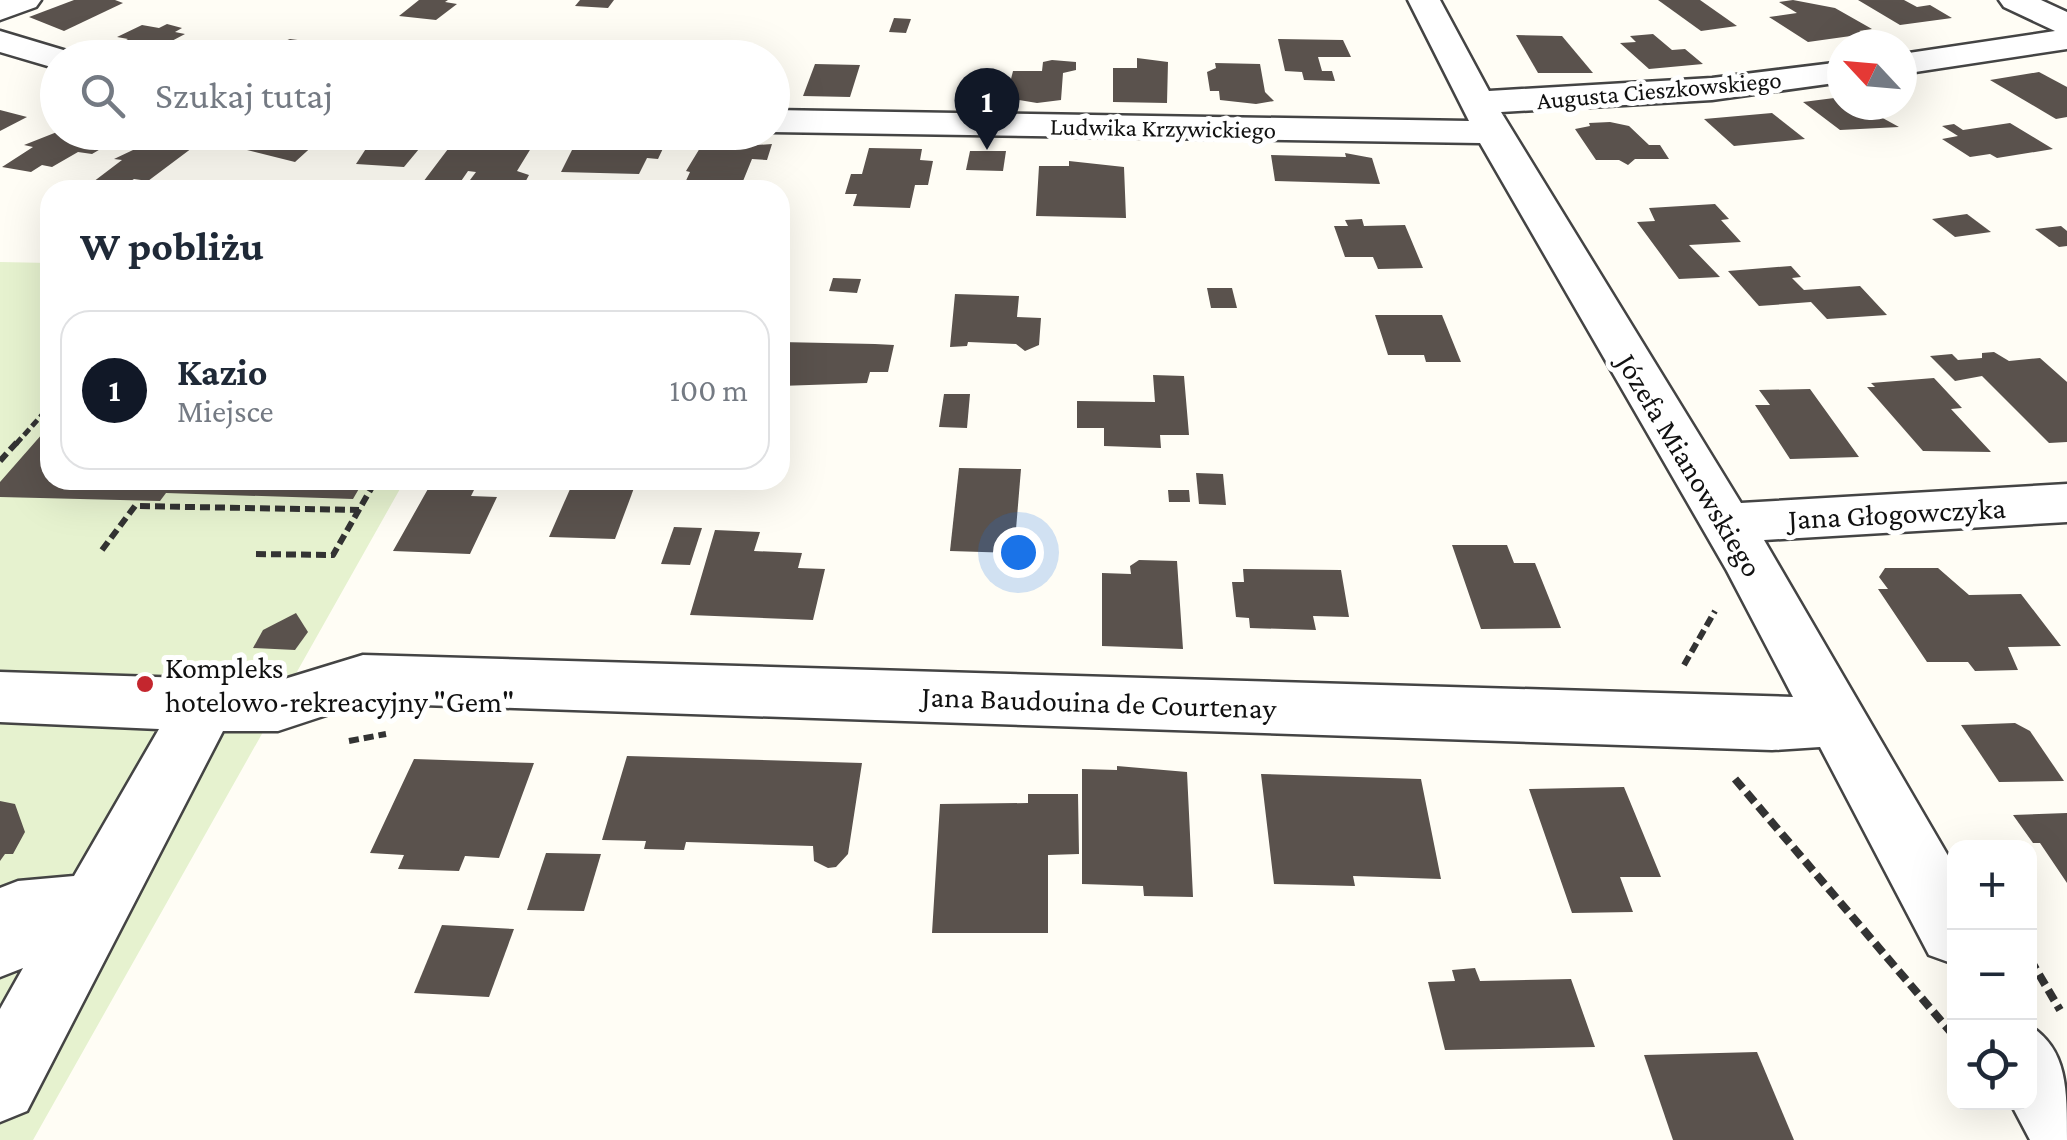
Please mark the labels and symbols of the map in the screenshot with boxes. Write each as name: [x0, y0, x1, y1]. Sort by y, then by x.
north arrow: [1827, 30, 1917, 120]
street label: Augusta Cieszkowskiego: [1536, 66, 1783, 115]
pin: 1: [954, 68, 1020, 150]
street label: Ludwika Krzywickiego: [1050, 113, 1276, 144]
street label: Józefa Mianowskiego: [1608, 345, 1770, 583]
street label: Jana Głogowczyka: [1784, 491, 2007, 536]
your location: [993, 527, 1044, 578]
place label: Kompleks hotelowo-rekreacyjny "Gem": [165, 651, 514, 719]
marker: Kompleks hotelowo-rekreacyjny "Gem": [134, 673, 156, 695]
street label: Jana Baudouina de Courtenay: [918, 679, 1277, 726]

